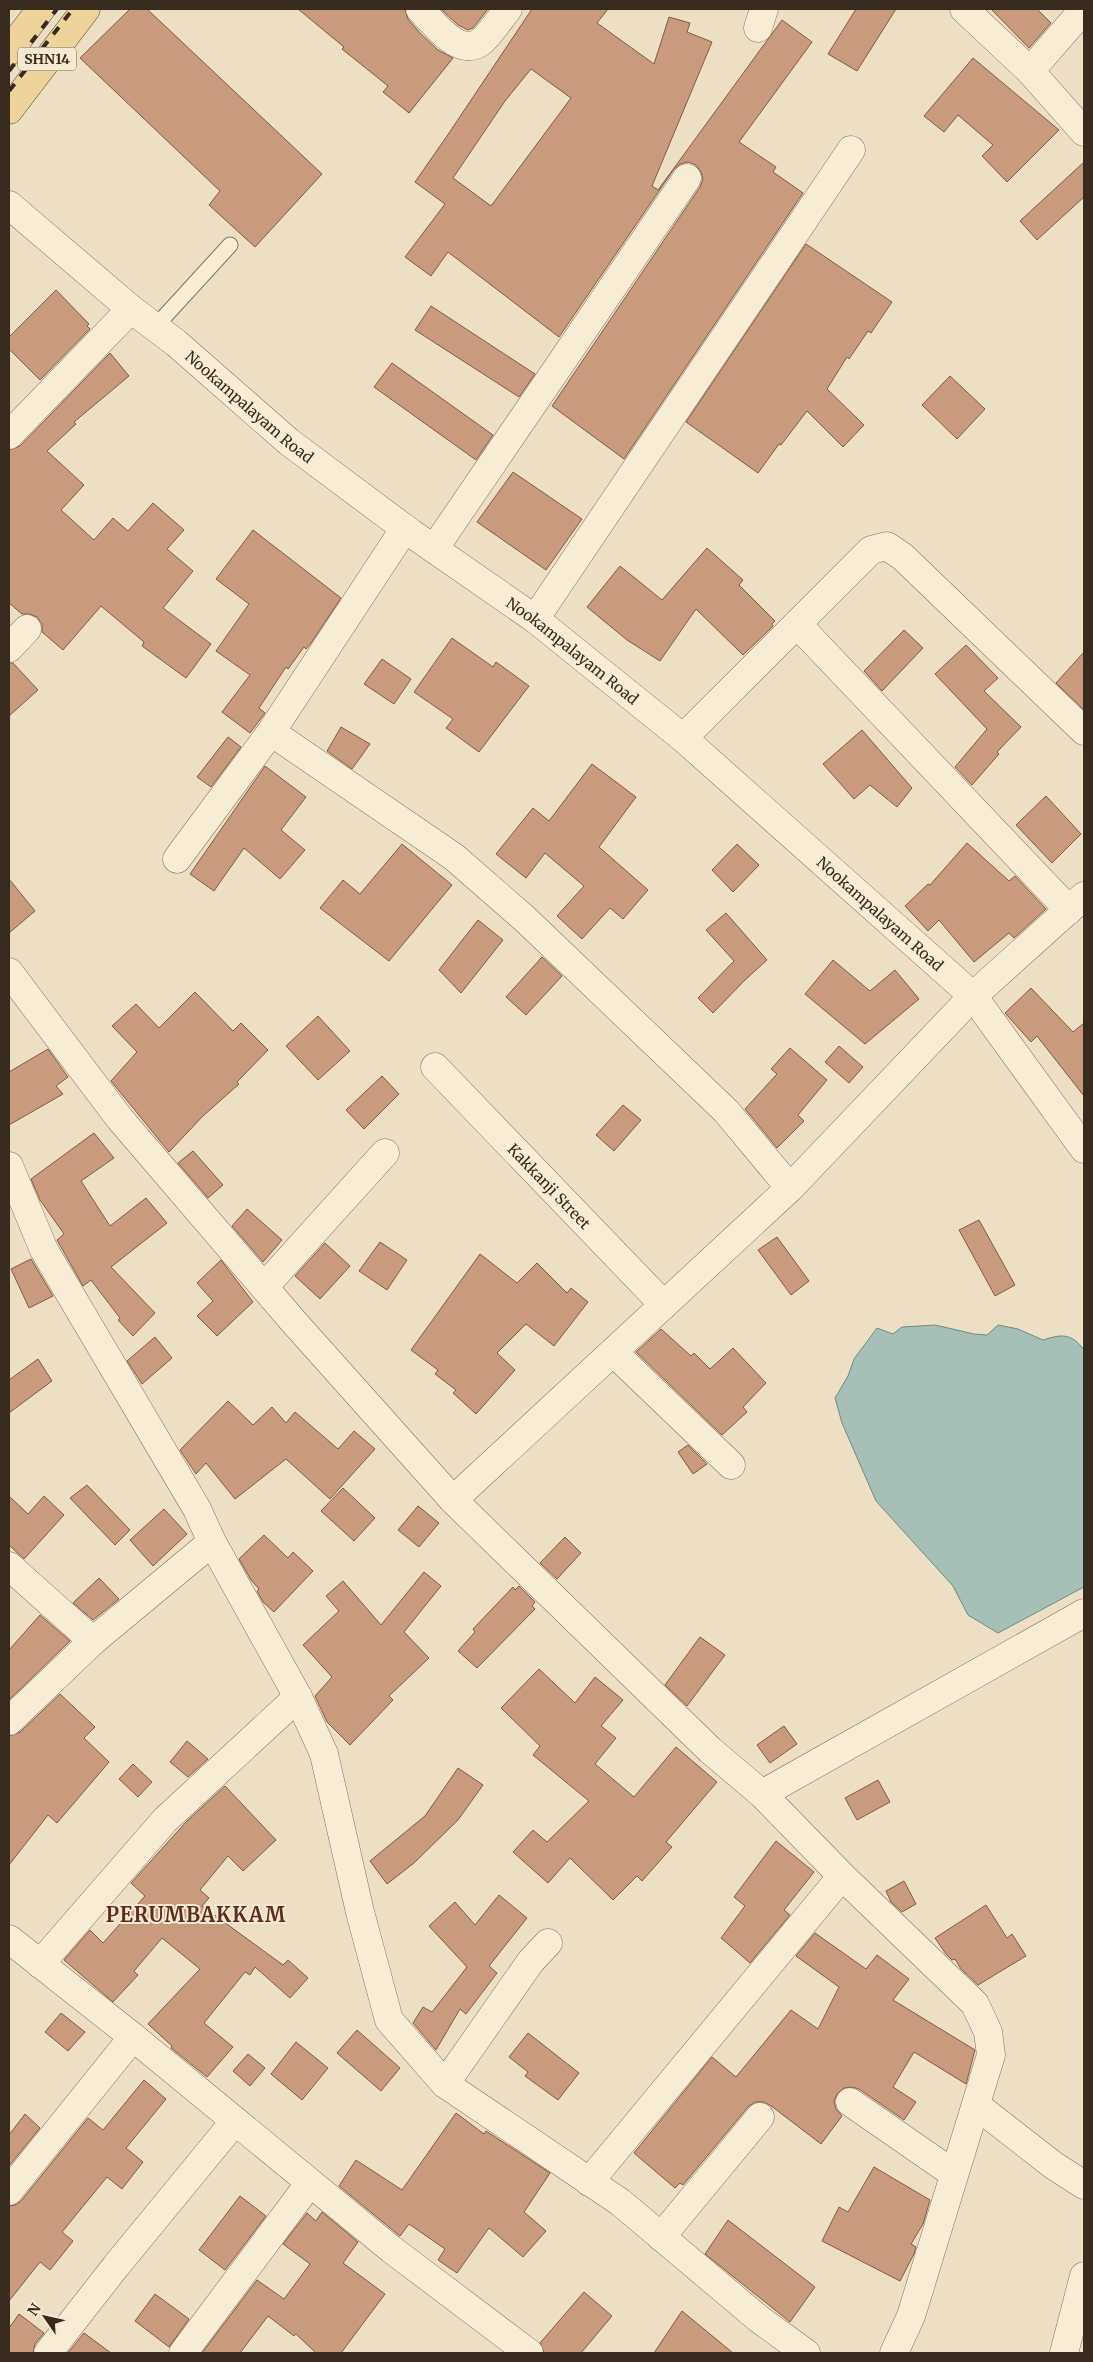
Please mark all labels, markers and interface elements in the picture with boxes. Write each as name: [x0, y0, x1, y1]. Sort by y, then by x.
road number: SHN14: [18, 48, 76, 70]
street label: Nookampalayam Road: [182, 346, 318, 467]
street label: Nookampalayam Road: [503, 593, 643, 708]
street label: Nookampalayam Road: [813, 852, 947, 975]
street label: Kakkanji Street: [504, 1139, 595, 1233]
district label: PERUMBAKKAM: [106, 1902, 286, 1927]
north arrow: [20, 2292, 70, 2342]
text: N: [24, 2300, 45, 2319]

